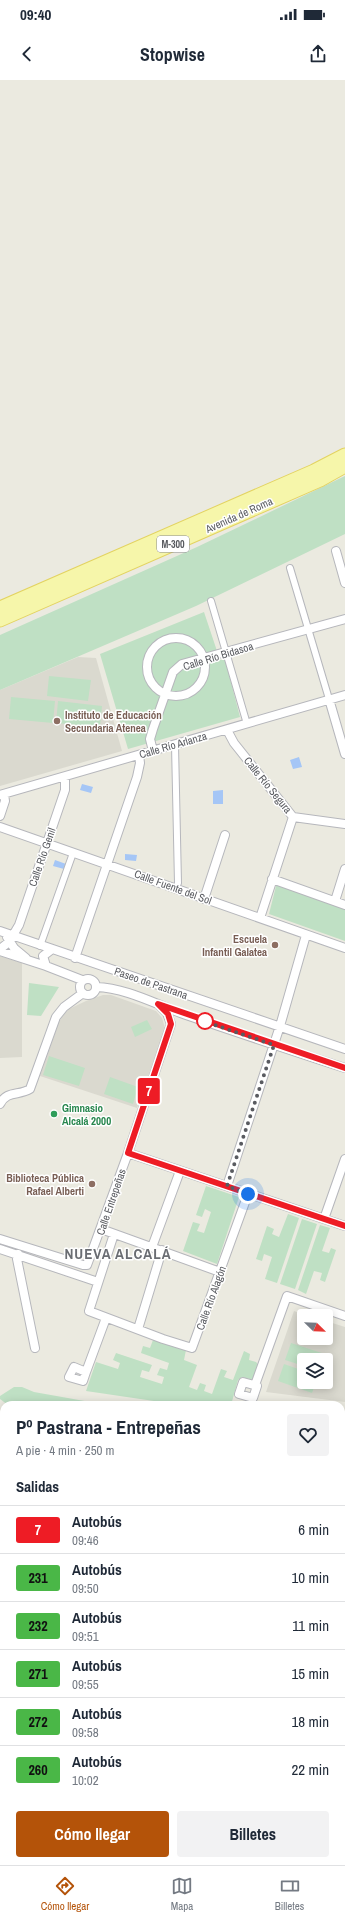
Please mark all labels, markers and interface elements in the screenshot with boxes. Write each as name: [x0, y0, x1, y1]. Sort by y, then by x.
text: 09:40: [20, 4, 51, 25]
text: Stopwise: [140, 42, 205, 67]
icon: back: [16, 43, 38, 65]
icon: share: [307, 43, 329, 65]
street label: Avenida de Roma: [202, 494, 275, 536]
road number: M-300: [157, 536, 189, 552]
street label: Calle Río Bidasoa: [181, 639, 255, 673]
place label: Instituto de Educación Secundaria Atenea: [65, 708, 162, 735]
marker: Instituto de Educación Secundaria Atenea: [52, 716, 62, 726]
street label: Calle Río Arlanza: [138, 729, 208, 761]
street label: Calle Río Segura: [241, 754, 295, 816]
street label: Calle Río Genil: [25, 826, 59, 888]
street label: Calle Fuente del Sol: [132, 867, 214, 907]
place label: Escuela Infantil Galatea: [202, 932, 267, 959]
marker: Escuela Infantil Galatea: [270, 940, 280, 950]
street label: Paseo de Pastrana: [112, 964, 190, 1002]
unlabelled marker: [196, 1012, 214, 1030]
line badge: 7: [136, 1078, 162, 1104]
text: 7: [146, 1082, 152, 1100]
place label: Gimnasio Alcalá 2000: [62, 1101, 111, 1128]
marker: Gimnasio Alcalá 2000: [49, 1109, 59, 1119]
street label: Calle Entrepeñas: [93, 1167, 129, 1237]
place label: Biblioteca Pública Rafael Alberti: [6, 1171, 84, 1198]
marker: Biblioteca Pública Rafael Alberti: [87, 1179, 97, 1189]
your location: [238, 1184, 258, 1204]
district label: NUEVA ALCALÁ: [64, 1243, 172, 1264]
street label: Calle Río Alagón: [193, 1264, 229, 1332]
north arrow: [297, 1309, 333, 1345]
map controls: [297, 1309, 333, 1389]
button: layers: [297, 1353, 333, 1389]
text: Pº Pastrana - Entrepeñas: [16, 1414, 201, 1440]
button: heart: [287, 1414, 329, 1456]
text: A pie · 4 min · 250 m: [16, 1442, 114, 1459]
text: Salidas: [16, 1476, 59, 1497]
text: Autobús: [72, 1511, 122, 1532]
text: 6 min: [298, 1519, 329, 1540]
text: 7: [35, 1521, 41, 1539]
text: 09:46: [72, 1532, 99, 1549]
text: Autobús: [72, 1559, 122, 1580]
text: 10 min: [291, 1567, 329, 1588]
text: 231: [28, 1569, 48, 1587]
text: 09:50: [72, 1580, 99, 1597]
text: Autobús: [72, 1607, 122, 1628]
text: 11 min: [292, 1615, 329, 1636]
text: 232: [28, 1617, 48, 1635]
text: 09:51: [72, 1628, 99, 1645]
text: Autobús: [72, 1655, 122, 1676]
text: 15 min: [291, 1663, 329, 1684]
text: 271: [28, 1665, 48, 1683]
text: 09:55: [72, 1676, 99, 1693]
text: Autobús: [72, 1703, 122, 1724]
text: 18 min: [291, 1711, 329, 1732]
text: 272: [28, 1713, 48, 1731]
text: 09:58: [72, 1724, 99, 1741]
text: Autobús: [72, 1751, 122, 1772]
text: 22 min: [291, 1759, 329, 1780]
text: 260: [28, 1761, 48, 1779]
text: 10:02: [72, 1772, 99, 1789]
button: Cómo llegar: [16, 1811, 169, 1857]
button: Billetes: [177, 1811, 329, 1857]
tab: Cómo llegar: [41, 1875, 89, 1913]
tab: Mapa: [171, 1875, 193, 1913]
tab: Billetes: [275, 1875, 304, 1913]

